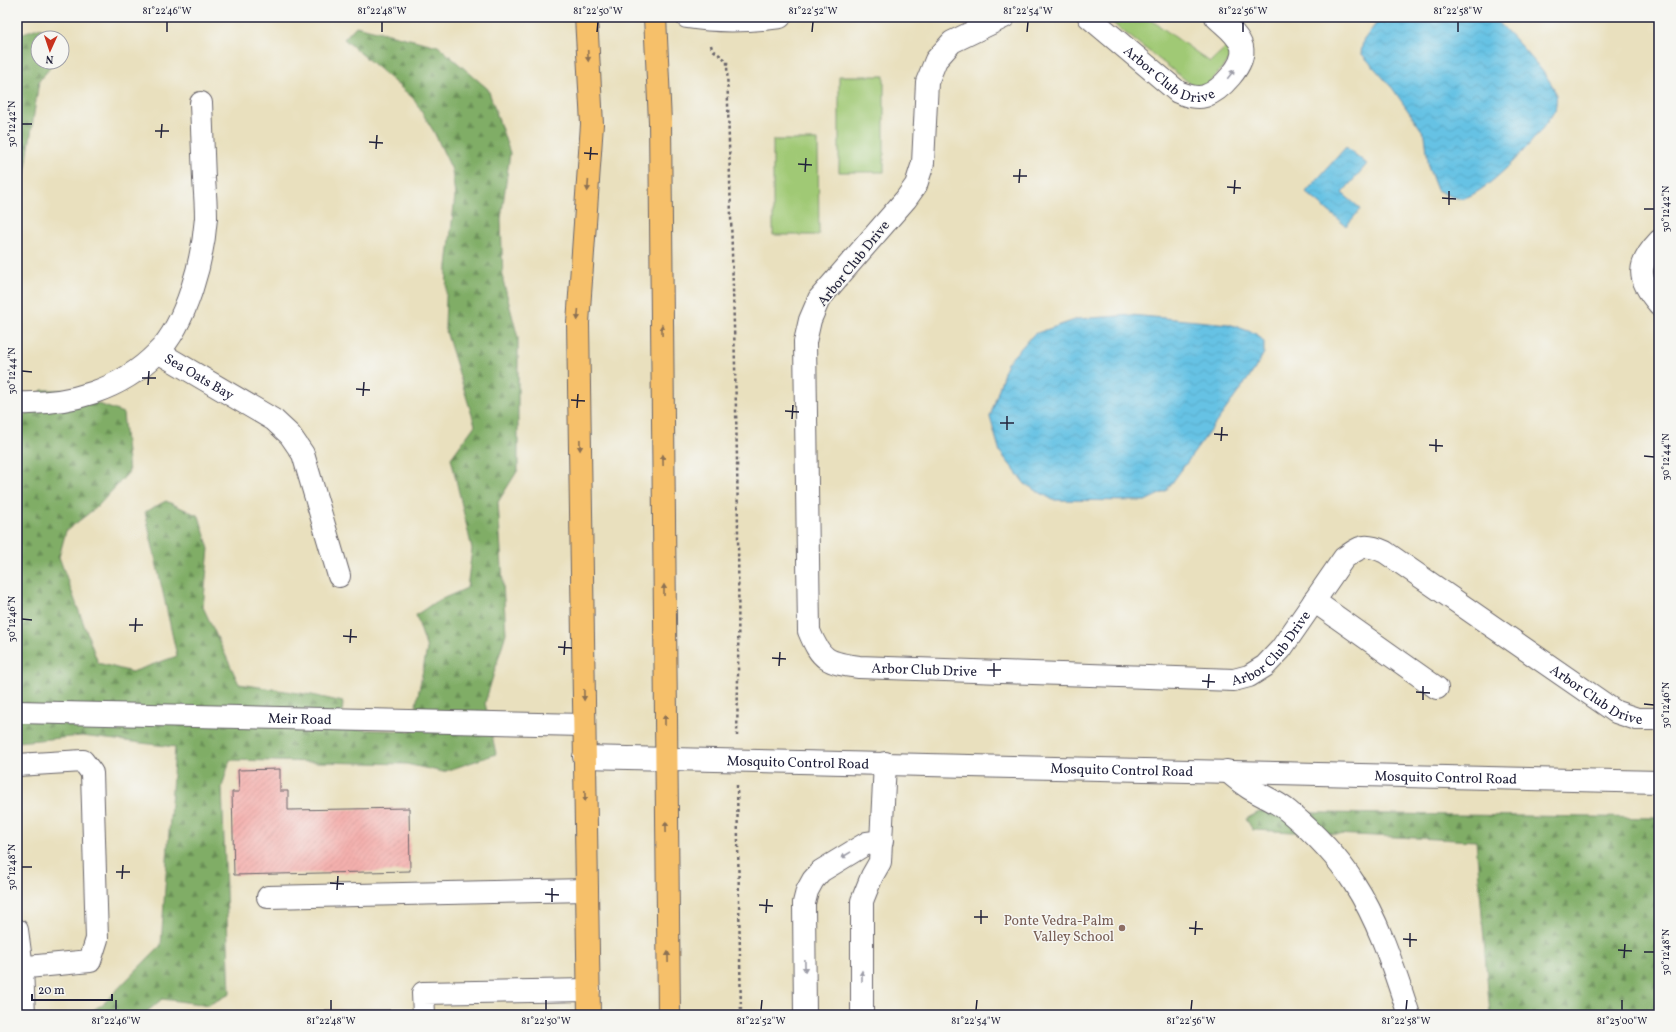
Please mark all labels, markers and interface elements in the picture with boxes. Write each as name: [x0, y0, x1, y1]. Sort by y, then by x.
text: 81°22'46"W: [142, 4, 192, 18]
text: 81°22'48"W: [357, 4, 407, 18]
text: 81°22'50"W: [573, 4, 623, 18]
text: 81°22'52"W: [788, 4, 838, 18]
text: 81°22'54"W: [1003, 4, 1053, 18]
text: 81°22'56"W: [1219, 4, 1267, 18]
text: 81°22'58"W: [1434, 4, 1482, 18]
north arrow: [30, 30, 70, 70]
street label: Arbor Club Drive: [1119, 42, 1219, 108]
one-way arrow: [585, 50, 592, 62]
text: N: [45, 51, 54, 66]
one-way arrow: [1227, 69, 1236, 80]
text: 30°12'42"N: [5, 100, 19, 147]
one-way arrow: [584, 180, 591, 192]
text: 30°12'42"N: [1659, 185, 1673, 232]
street label: Arbor Club Drive: [814, 217, 895, 311]
one-way arrow: [575, 309, 582, 321]
one-way arrow: [659, 323, 665, 336]
text: 30°12'44"N: [5, 347, 19, 395]
street label: Sea Oats Bay: [160, 350, 237, 406]
text: 30°12'44"N: [1659, 433, 1673, 481]
one-way arrow: [577, 439, 583, 452]
one-way arrow: [660, 453, 666, 466]
one-way arrow: [661, 583, 667, 596]
text: 30°12'46"N: [5, 595, 19, 642]
street label: Arbor Club Drive: [1229, 607, 1316, 691]
street label: Arbor Club Drive: [871, 659, 978, 682]
street label: Arbor Club Drive: [1546, 661, 1643, 730]
text: 30°12'46"N: [1659, 681, 1673, 728]
one-way arrow: [580, 689, 587, 701]
street label: Meir Road: [268, 710, 332, 730]
one-way arrow: [662, 713, 668, 726]
street label: Mosquito Control Road: [726, 752, 870, 775]
street label: Mosquito Control Road: [1050, 760, 1193, 782]
street label: Mosquito Control Road: [1374, 767, 1517, 790]
one-way arrow: [582, 790, 588, 803]
one-way arrow: [663, 820, 669, 833]
text: 30°12'48"N: [5, 843, 19, 890]
one-way arrow: [840, 852, 852, 859]
place label: Ponte Vedra-Palm Valley School: [1004, 912, 1114, 947]
marker: Ponte Vedra-Palm Valley School: [1117, 923, 1127, 933]
text: 30°12'48"N: [1659, 928, 1673, 975]
one-way arrow: [665, 950, 671, 963]
one-way arrow: [802, 960, 808, 973]
one-way arrow: [859, 969, 865, 982]
scale bar: [32, 976, 112, 1002]
text: 20 m: [38, 983, 65, 999]
text: 81°22'46"W: [91, 1014, 141, 1028]
text: 81°22'48"W: [306, 1014, 356, 1028]
text: 81°22'50"W: [521, 1014, 571, 1028]
text: 81°22'52"W: [736, 1014, 786, 1028]
text: 81°22'54"W: [951, 1014, 1001, 1028]
text: 81°22'56"W: [1167, 1014, 1215, 1028]
text: 81°22'58"W: [1382, 1014, 1430, 1028]
text: 81°23'00"W: [1597, 1014, 1647, 1028]

